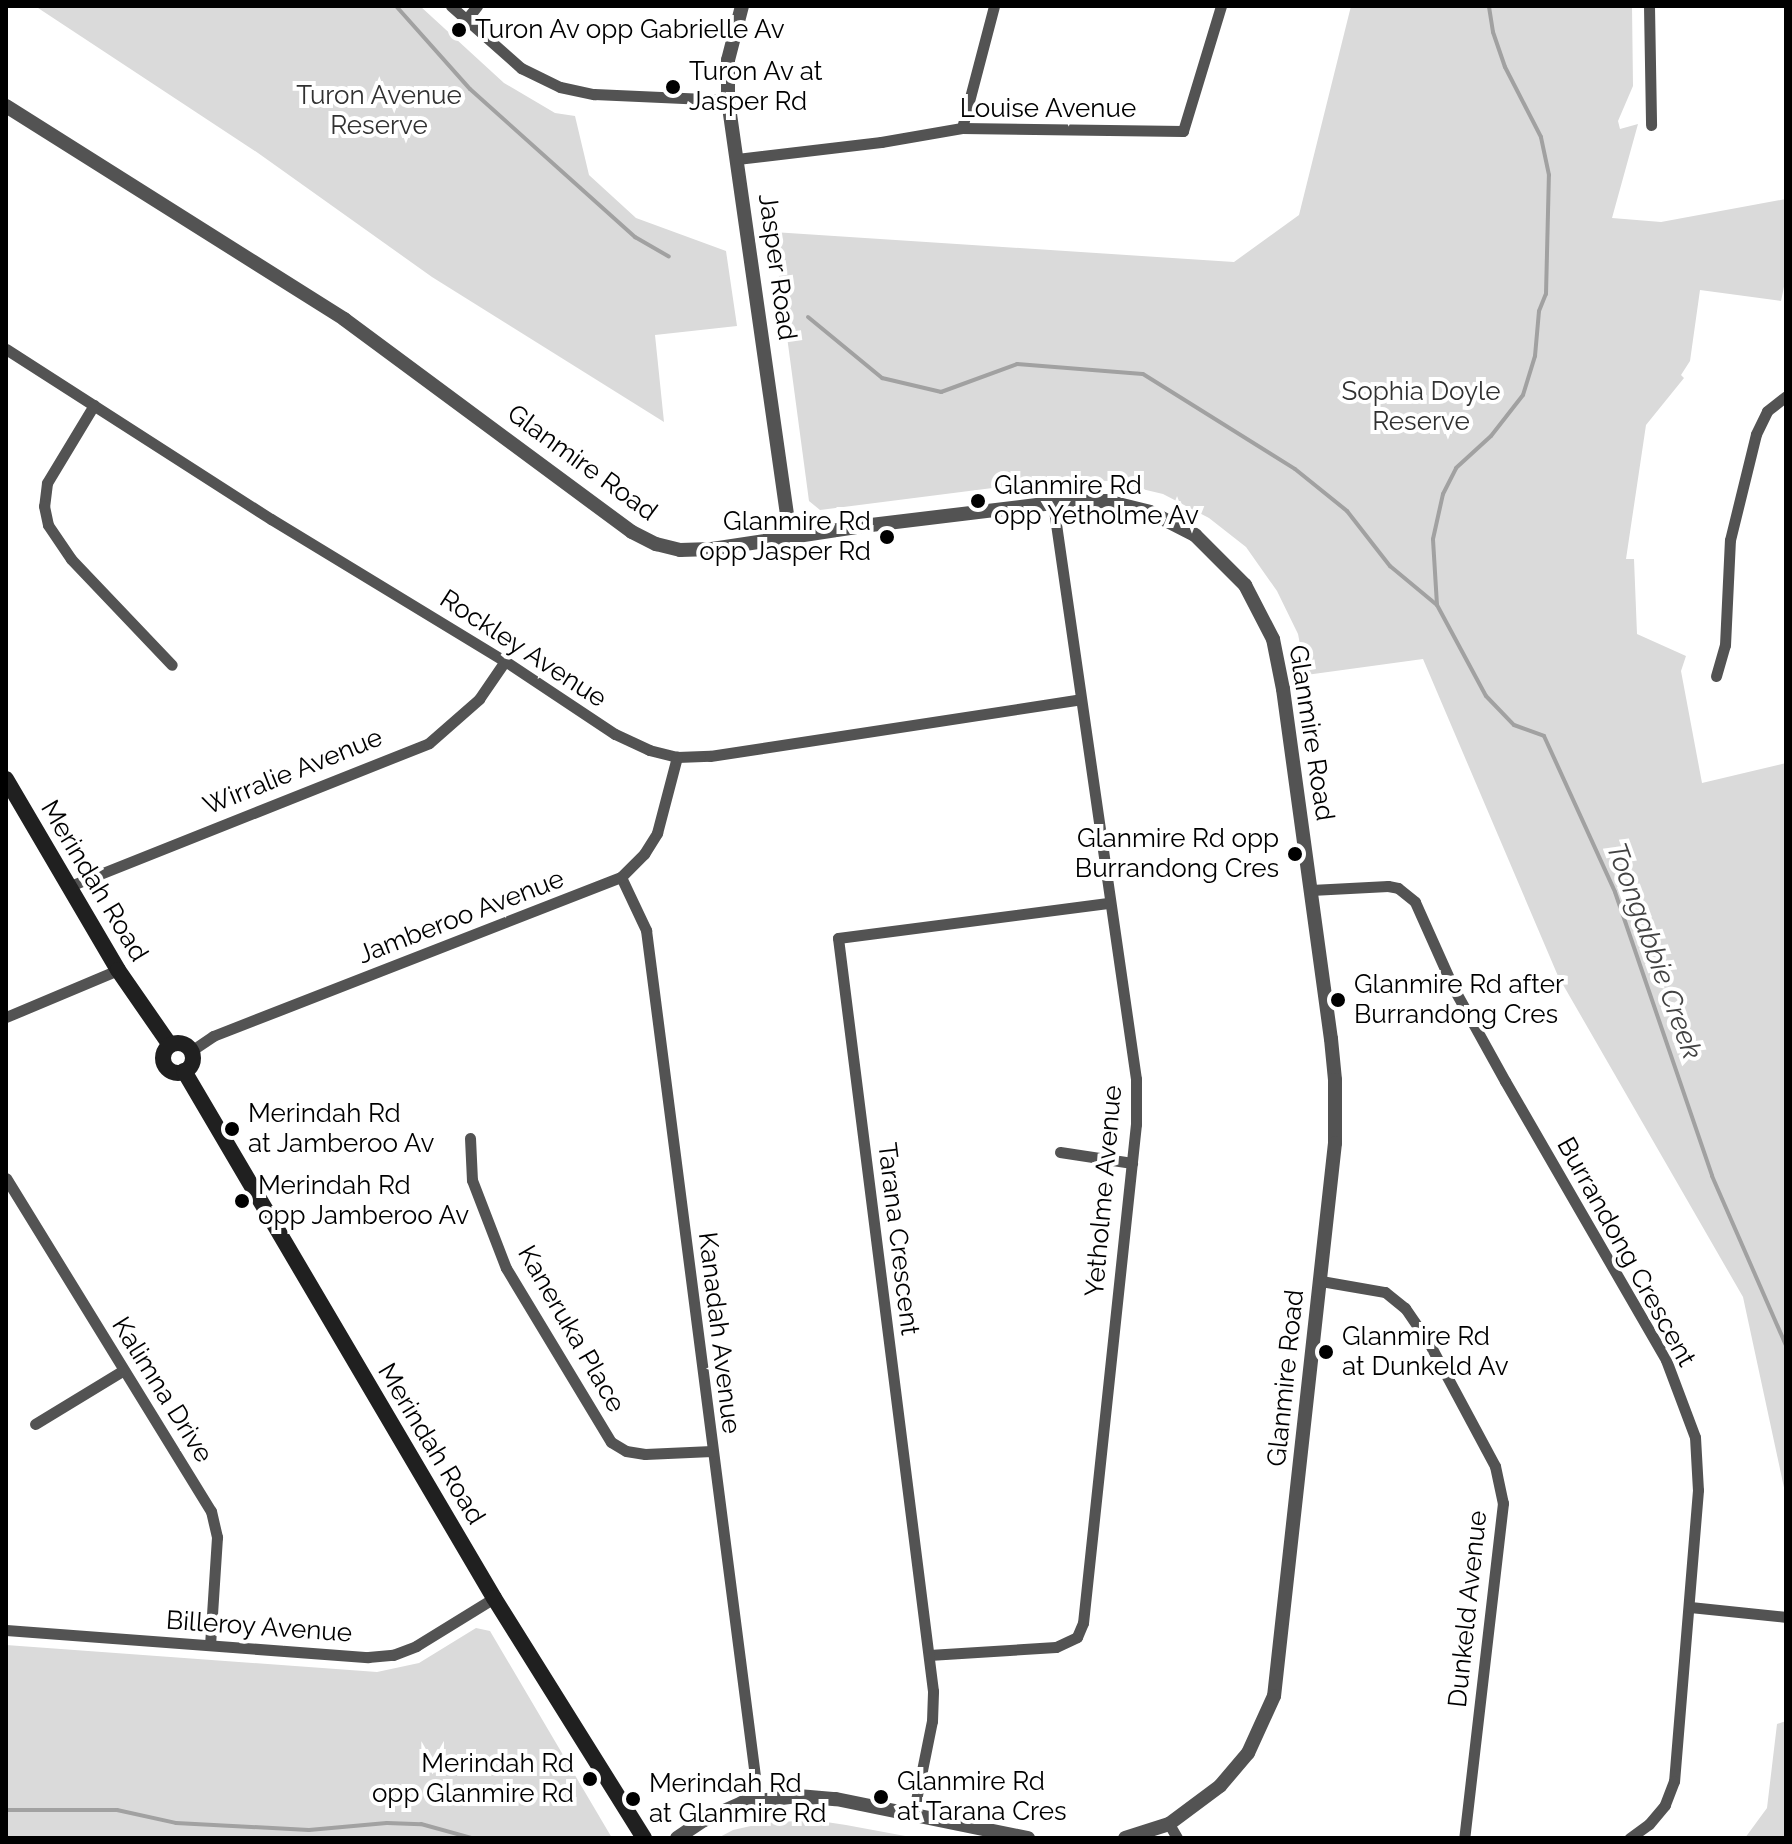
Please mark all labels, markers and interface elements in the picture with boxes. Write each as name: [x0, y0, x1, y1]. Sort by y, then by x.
place label: Turon Av opp Gabrielle Av: [475, 14, 787, 46]
marker: Turon Av opp Gabrielle Av: [450, 21, 468, 39]
place label: Turon Av at Jasper Rd: [689, 56, 824, 118]
marker: Turon Av at Jasper Rd: [664, 78, 682, 96]
park label: Turon Avenue Reserve: [296, 80, 462, 142]
street label: Louise Avenue: [959, 93, 1137, 125]
street label: Jasper Road: [751, 191, 803, 343]
park label: Sophia Doyle Reserve: [1342, 376, 1500, 438]
street label: Glanmire Road: [501, 398, 663, 528]
place label: Glanmire Rd opp Yetholme Av: [994, 470, 1201, 532]
marker: Glanmire Rd opp Yetholme Av: [969, 492, 987, 510]
place label: Glanmire Rd opp Jasper Rd: [698, 506, 871, 568]
marker: Glanmire Rd opp Jasper Rd: [878, 528, 896, 546]
street label: Rockley Avenue: [433, 583, 613, 715]
street label: Glanmire Road: [1282, 643, 1340, 823]
street label: Wirralie Avenue: [199, 722, 387, 822]
street label: Merindah Road: [34, 795, 154, 967]
place label: Glanmire Rd opp Burrandong Cres: [1075, 823, 1279, 884]
water label: Toongabbie Creek: [1599, 838, 1709, 1064]
marker: Glanmire Rd opp Burrandong Cres: [1286, 845, 1304, 863]
street label: Jamberoo Avenue: [353, 863, 569, 971]
place label: Glanmire Rd after Burrandong Cres: [1354, 969, 1564, 1030]
marker: Glanmire Rd after Burrandong Cres: [1329, 991, 1347, 1009]
street label: Yetholme Avenue: [1079, 1083, 1129, 1299]
place label: Merindah Rd at Jamberoo Av: [248, 1098, 436, 1160]
marker: Merindah Rd at Jamberoo Av: [223, 1120, 241, 1138]
street label: Burrandong Crescent: [1550, 1132, 1702, 1372]
street label: Tarana Crescent: [871, 1141, 925, 1337]
place label: Merindah Rd opp Jamberoo Av: [258, 1170, 471, 1232]
marker: Merindah Rd opp Jamberoo Av: [233, 1192, 251, 1210]
street label: Kanadah Avenue: [691, 1230, 747, 1436]
street label: Kaneruka Place: [511, 1240, 631, 1418]
street label: Glanmire Road: [1261, 1288, 1311, 1468]
street label: Kalimna Drive: [105, 1312, 219, 1468]
place label: Glanmire Rd at Dunkeld Av: [1342, 1321, 1509, 1382]
marker: Glanmire Rd at Dunkeld Av: [1317, 1343, 1335, 1361]
street label: Merindah Road: [371, 1358, 491, 1530]
street label: Dunkeld Avenue: [1442, 1509, 1494, 1709]
street label: Billeroy Avenue: [164, 1605, 354, 1649]
place label: Merindah Rd opp Glanmire Rd: [372, 1748, 574, 1810]
place label: Glanmire Rd at Tarana Cres: [897, 1766, 1067, 1828]
place label: Merindah Rd at Glanmire Rd: [649, 1768, 826, 1830]
marker: Merindah Rd opp Glanmire Rd: [581, 1770, 599, 1788]
marker: Glanmire Rd at Tarana Cres: [872, 1788, 890, 1806]
marker: Merindah Rd at Glanmire Rd: [624, 1790, 642, 1808]

